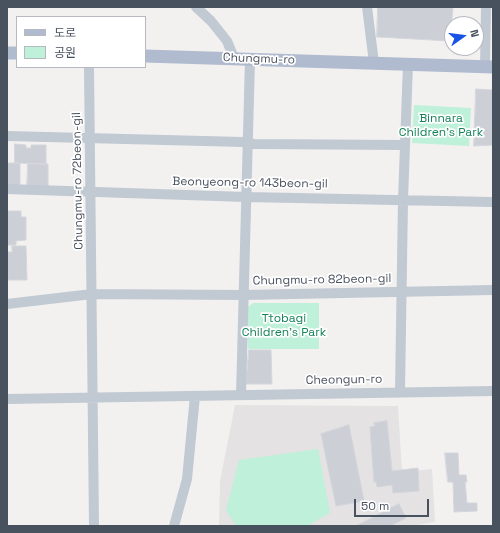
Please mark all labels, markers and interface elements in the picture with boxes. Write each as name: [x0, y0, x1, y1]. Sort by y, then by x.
legend: [16, 16, 146, 68]
north arrow: [444, 16, 484, 56]
text: 도로: [54, 25, 76, 41]
text: N: [467, 28, 482, 39]
text: 공원: [54, 45, 76, 61]
street label: Chungmu-ro: [223, 51, 295, 67]
street label: Chungmu-ro 72beon-gil: [70, 112, 86, 250]
park label: Binnara Children's Park: [399, 112, 483, 140]
street label: Beonyeong-ro 143beon-gil: [172, 174, 328, 192]
street label: Chungmu-ro 82beon-gil: [253, 272, 391, 288]
park label: Ttobagi Children's Park: [242, 312, 326, 340]
street label: Cheongun-ro: [306, 372, 382, 388]
scale bar: [356, 491, 431, 517]
text: 50 m: [361, 498, 389, 514]

